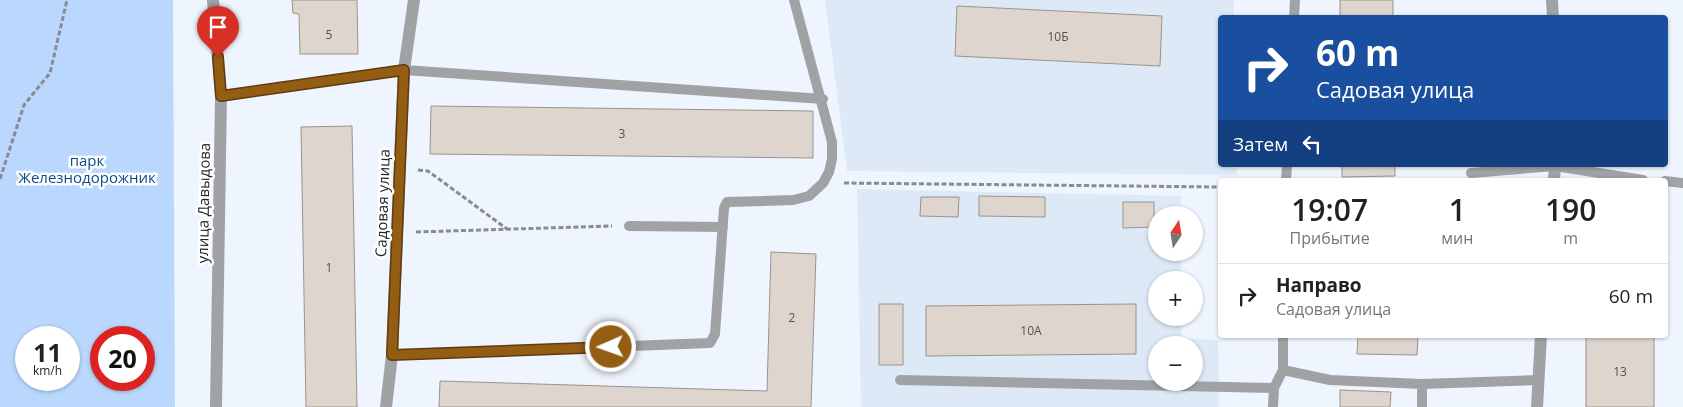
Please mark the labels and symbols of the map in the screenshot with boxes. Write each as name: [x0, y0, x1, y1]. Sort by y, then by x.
pin: [197, 6, 239, 57]
house number: 5: [326, 26, 333, 43]
house number: 10Б: [1047, 28, 1069, 45]
house number: 3: [619, 125, 626, 142]
street label: улица Давыдова: [192, 143, 214, 263]
street label: Садовая улица: [370, 149, 394, 257]
park label: парк Железнодорожник: [18, 150, 156, 187]
north arrow: [1148, 206, 1202, 261]
house number: 1: [326, 259, 332, 276]
house number: 2: [789, 309, 796, 326]
position arrow: [584, 320, 636, 372]
house number: 10А: [1020, 322, 1042, 339]
speed limit sign: 20: [90, 326, 155, 391]
house number: 13: [1613, 363, 1627, 380]

